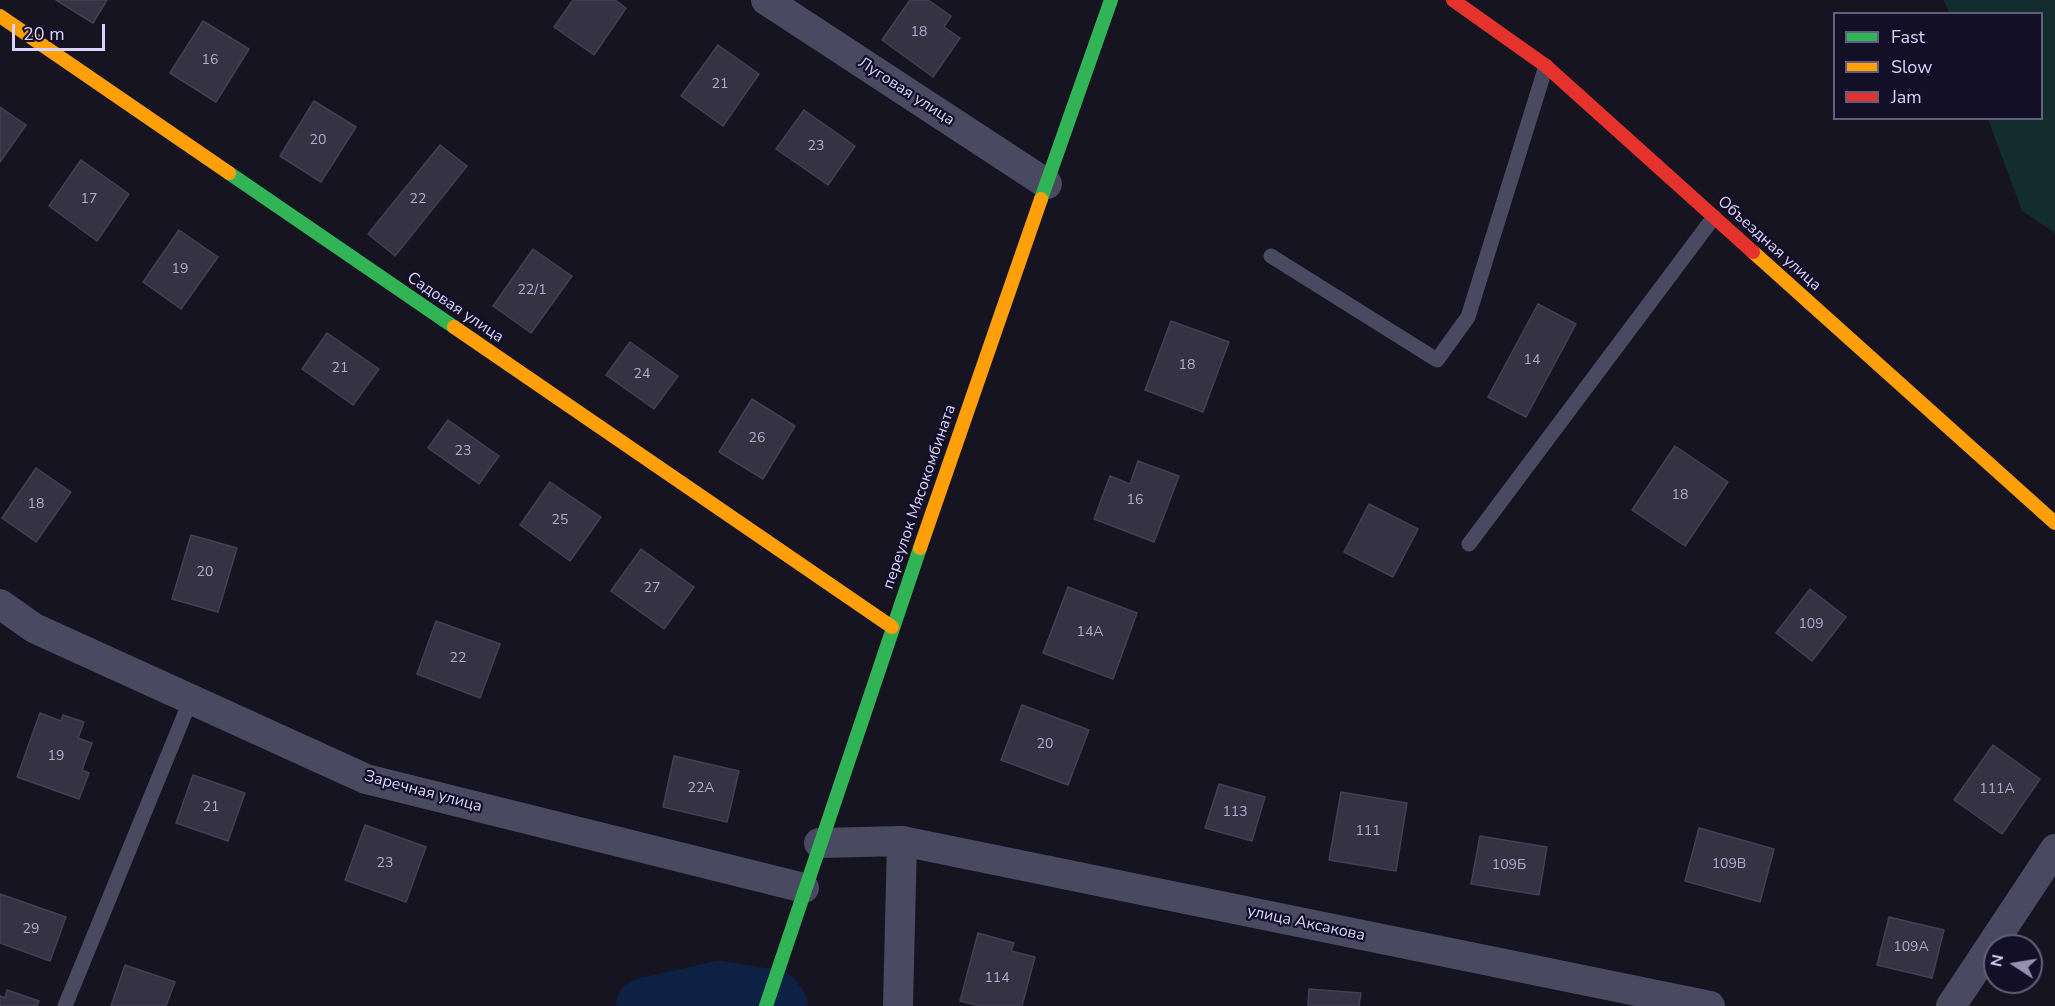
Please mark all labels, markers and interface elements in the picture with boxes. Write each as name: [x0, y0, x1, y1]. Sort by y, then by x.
scale bar: [15, 12, 108, 50]
legend: [1833, 12, 2043, 120]
text: 20 m: [23, 22, 65, 46]
house number: 18: [911, 25, 927, 41]
text: Fast: [1891, 25, 1925, 49]
house number: 16: [202, 53, 218, 69]
street label: Луговая улица: [854, 54, 958, 130]
text: Slow: [1891, 55, 1932, 79]
house number: 21: [712, 77, 728, 93]
text: Jam: [1891, 85, 1922, 109]
house number: 20: [310, 133, 326, 149]
house number: 23: [808, 139, 824, 155]
house number: 17: [81, 192, 97, 208]
house number: 22: [410, 192, 426, 208]
street label: Объездная улица: [1713, 192, 1825, 296]
house number: 19: [172, 262, 188, 278]
street label: Садовая улица: [403, 269, 507, 347]
house number: 22/1: [517, 283, 547, 299]
house number: 14: [1524, 353, 1540, 369]
house number: 18: [1179, 358, 1195, 374]
house number: 21: [332, 361, 348, 377]
house number: 24: [634, 367, 650, 383]
street label: переулок Мясокомбината: [879, 402, 961, 592]
house number: 26: [749, 431, 765, 447]
house number: 23: [455, 444, 471, 460]
house number: 18: [1672, 488, 1688, 504]
house number: 16: [1127, 493, 1143, 509]
house number: 18: [28, 497, 44, 513]
house number: 25: [552, 513, 568, 529]
house number: 20: [197, 565, 213, 581]
house number: 27: [644, 581, 660, 597]
house number: 109: [1798, 617, 1824, 633]
house number: 14А: [1076, 625, 1104, 641]
house number: 22: [450, 651, 466, 667]
house number: 20: [1037, 737, 1053, 753]
house number: 19: [48, 749, 64, 765]
street label: Заречная улица: [362, 767, 484, 817]
house number: 22А: [687, 781, 715, 797]
house number: 111А: [1979, 782, 2015, 798]
house number: 21: [203, 800, 219, 816]
house number: 113: [1222, 805, 1248, 821]
house number: 111: [1355, 824, 1381, 840]
house number: 23: [377, 856, 393, 872]
house number: 109В: [1712, 857, 1746, 873]
house number: 109Б: [1492, 858, 1526, 874]
street label: улица Аксакова: [1245, 902, 1367, 946]
house number: 29: [23, 922, 39, 938]
north arrow: [1983, 934, 2043, 994]
house number: 109А: [1893, 940, 1929, 956]
text: N: [1985, 953, 2009, 969]
house number: 114: [984, 971, 1010, 987]

